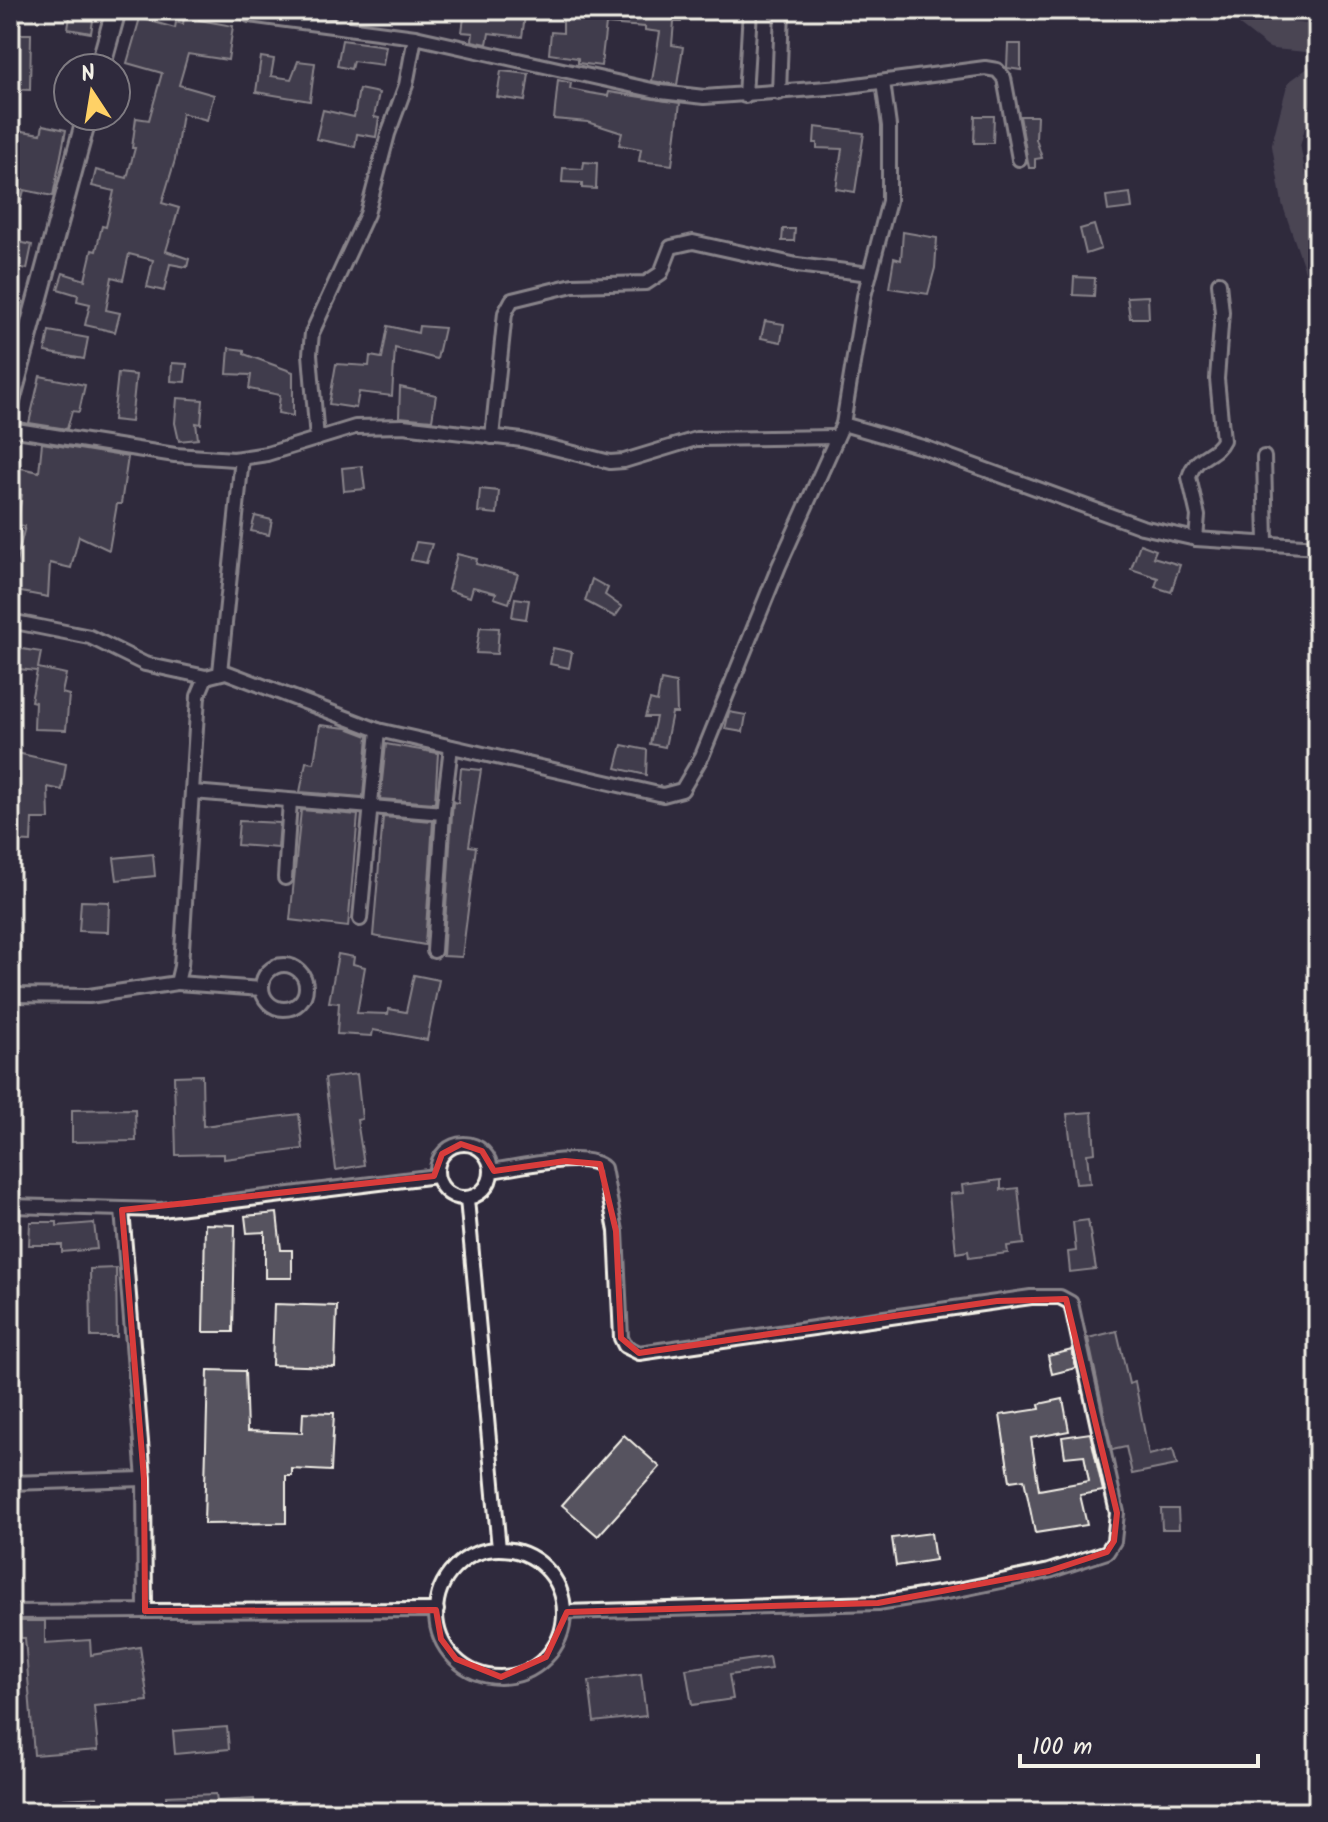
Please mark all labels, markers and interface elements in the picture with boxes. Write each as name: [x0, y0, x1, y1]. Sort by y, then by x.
north arrow: [52, 52, 132, 132]
text: N: [78, 56, 99, 93]
scale bar: [1020, 1718, 1258, 1768]
text: 100 m: [1032, 1728, 1092, 1767]

